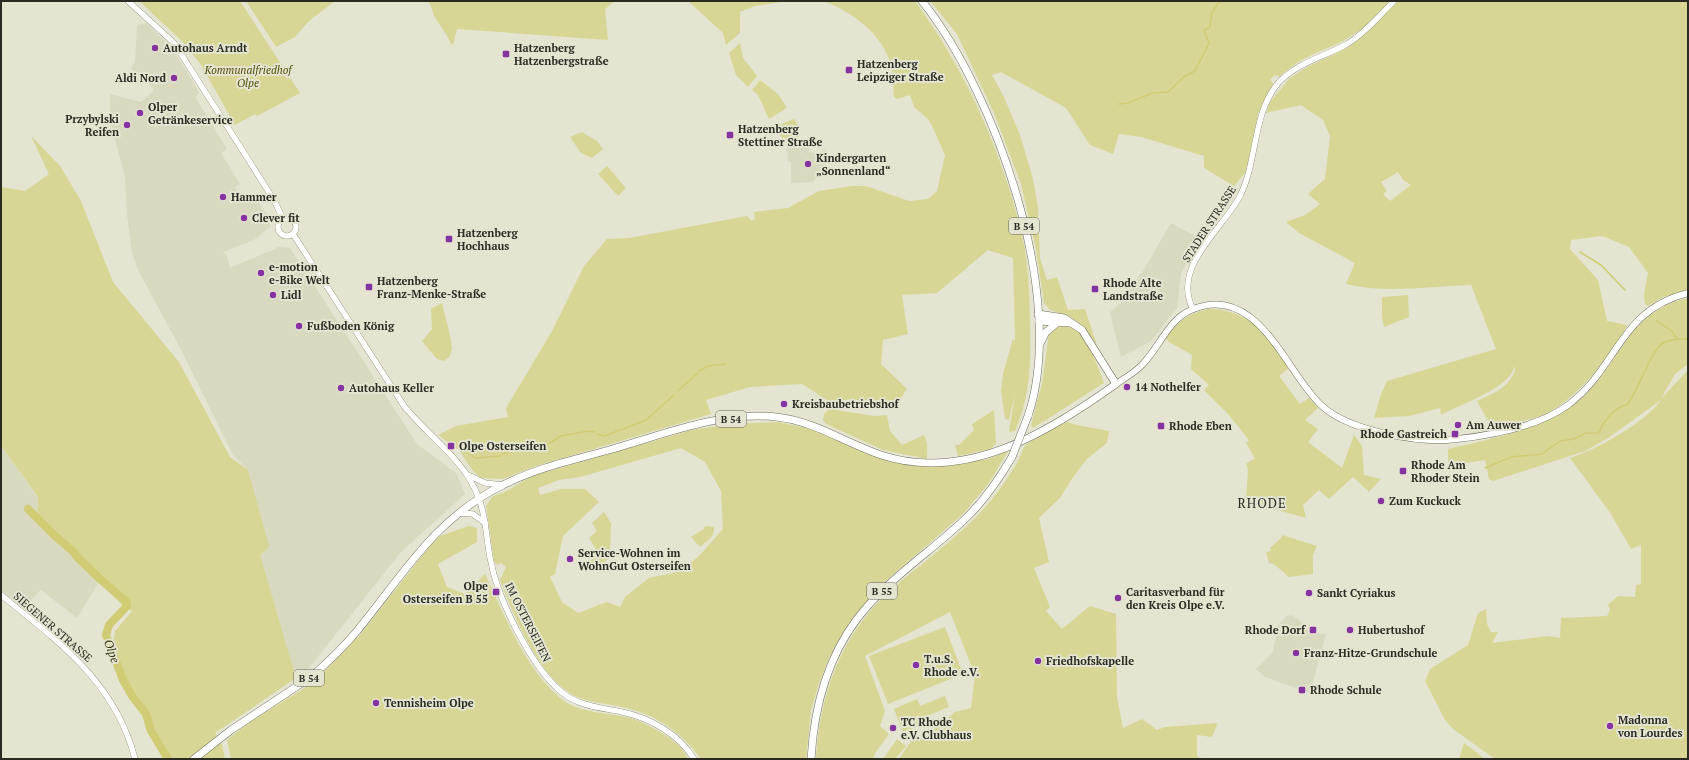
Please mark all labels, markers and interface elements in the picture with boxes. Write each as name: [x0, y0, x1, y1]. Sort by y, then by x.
place label: Autohaus Arndt: [163, 41, 248, 55]
place label: Hatzenberg Hatzenbergstraße: [514, 41, 609, 68]
marker: Autohaus Arndt: [150, 43, 160, 53]
marker: Hatzenberg Hatzenbergstraße: [501, 49, 511, 59]
place label: Hatzenberg Leipziger Straße: [857, 57, 944, 84]
park label: Kommunalfriedhof Olpe: [203, 63, 294, 90]
marker: Hatzenberg Leipziger Straße: [844, 65, 854, 75]
place label: Aldi Nord: [115, 71, 166, 85]
marker: Aldi Nord: [169, 73, 179, 83]
place label: Olper Getränkeservice: [148, 100, 233, 127]
marker: Olper Getränkeservice: [135, 108, 145, 118]
place label: Przybylski Reifen: [65, 112, 119, 139]
marker: Przybylski Reifen: [122, 120, 132, 130]
place label: Hatzenberg Stettiner Straße: [738, 122, 823, 149]
marker: Hatzenberg Stettiner Straße: [725, 130, 735, 140]
place label: Kindergarten „Sonnenland“: [816, 151, 891, 178]
marker: Kindergarten „Sonnenland“: [803, 159, 813, 169]
street label: STADER STRASSE: [1179, 183, 1239, 265]
place label: Hammer: [231, 190, 277, 204]
marker: Hammer: [218, 192, 228, 202]
place label: Clever fit: [252, 211, 300, 225]
marker: Clever fit: [239, 213, 249, 223]
road number: B 54: [1009, 218, 1039, 234]
place label: Hatzenberg Hochhaus: [457, 226, 519, 253]
marker: Hatzenberg Hochhaus: [444, 234, 454, 244]
place label: e-motion e-Bike Welt: [269, 260, 330, 287]
marker: e-motion e-Bike Welt: [256, 268, 266, 278]
place label: Hatzenberg Franz-Menke-Straße: [377, 274, 486, 301]
place label: Rhode Alte Landstraße: [1103, 276, 1163, 303]
marker: Hatzenberg Franz-Menke-Straße: [364, 282, 374, 292]
marker: Rhode Alte Landstraße: [1090, 284, 1100, 294]
place label: Lidl: [281, 288, 302, 302]
marker: Lidl: [268, 290, 278, 300]
place label: Fußboden König: [307, 319, 395, 333]
marker: Fußboden König: [294, 321, 304, 331]
place label: 14 Nothelfer: [1135, 380, 1201, 394]
place label: Autohaus Keller: [349, 381, 434, 395]
marker: 14 Nothelfer: [1122, 382, 1132, 392]
marker: Autohaus Keller: [336, 383, 346, 393]
place label: Kreisbaubetriebshof: [792, 397, 900, 411]
marker: Kreisbaubetriebshof: [779, 399, 789, 409]
road number: B 54: [716, 411, 746, 427]
place label: Am Auwer: [1466, 418, 1521, 432]
place label: Rhode Eben: [1169, 419, 1232, 433]
marker: Am Auwer: [1453, 420, 1463, 430]
marker: Rhode Eben: [1156, 421, 1166, 431]
place label: Rhode Gastreich: [1360, 427, 1447, 441]
marker: Rhode Gastreich: [1450, 429, 1460, 439]
place label: Olpe Osterseifen: [459, 439, 546, 453]
marker: Olpe Osterseifen: [446, 441, 456, 451]
place label: Rhode Am Rhoder Stein: [1411, 458, 1480, 485]
marker: Rhode Am Rhoder Stein: [1398, 466, 1408, 476]
district label: RHODE: [1237, 494, 1287, 512]
place label: Zum Kuckuck: [1389, 494, 1462, 508]
marker: Zum Kuckuck: [1376, 496, 1386, 506]
place label: Service-Wohnen im WohnGut Osterseifen: [578, 546, 691, 573]
marker: Service-Wohnen im WohnGut Osterseifen: [565, 554, 575, 564]
place label: Olpe Osterseifen B 55: [403, 579, 488, 606]
street label: IM OSTERSEIFEN: [502, 580, 554, 664]
road number: B 55: [867, 583, 897, 599]
place label: Caritasverband für den Kreis Olpe e.V.: [1126, 585, 1225, 612]
place label: Sankt Cyriakus: [1317, 586, 1396, 600]
marker: Olpe Osterseifen B 55: [491, 587, 501, 597]
marker: Sankt Cyriakus: [1304, 588, 1314, 598]
street label: SIEGENER STRASSE: [11, 589, 95, 665]
marker: Caritasverband für den Kreis Olpe e.V.: [1113, 593, 1123, 603]
place label: Rhode Dorf: [1245, 623, 1306, 637]
place label: Hubertushof: [1358, 623, 1425, 637]
marker: Rhode Dorf: [1308, 625, 1318, 635]
marker: Hubertushof: [1345, 625, 1355, 635]
water label: Olpe: [101, 637, 123, 665]
place label: Franz-Hitze-Grundschule: [1304, 646, 1438, 660]
marker: Franz-Hitze-Grundschule: [1291, 648, 1301, 658]
place label: T.u.S. Rhode e.V.: [924, 652, 979, 679]
place label: Friedhofskapelle: [1046, 654, 1134, 668]
marker: Friedhofskapelle: [1033, 656, 1043, 666]
marker: T.u.S. Rhode e.V.: [911, 660, 921, 670]
road number: B 54: [294, 670, 324, 686]
place label: Rhode Schule: [1310, 683, 1382, 697]
marker: Rhode Schule: [1297, 685, 1307, 695]
place label: Tennisheim Olpe: [384, 696, 474, 710]
marker: Tennisheim Olpe: [371, 698, 381, 708]
place label: Madonna von Lourdes: [1617, 713, 1682, 740]
place label: TC Rhode e.V. Clubhaus: [901, 715, 971, 742]
marker: Madonna von Lourdes: [1605, 721, 1615, 731]
marker: TC Rhode e.V. Clubhaus: [888, 723, 898, 733]

